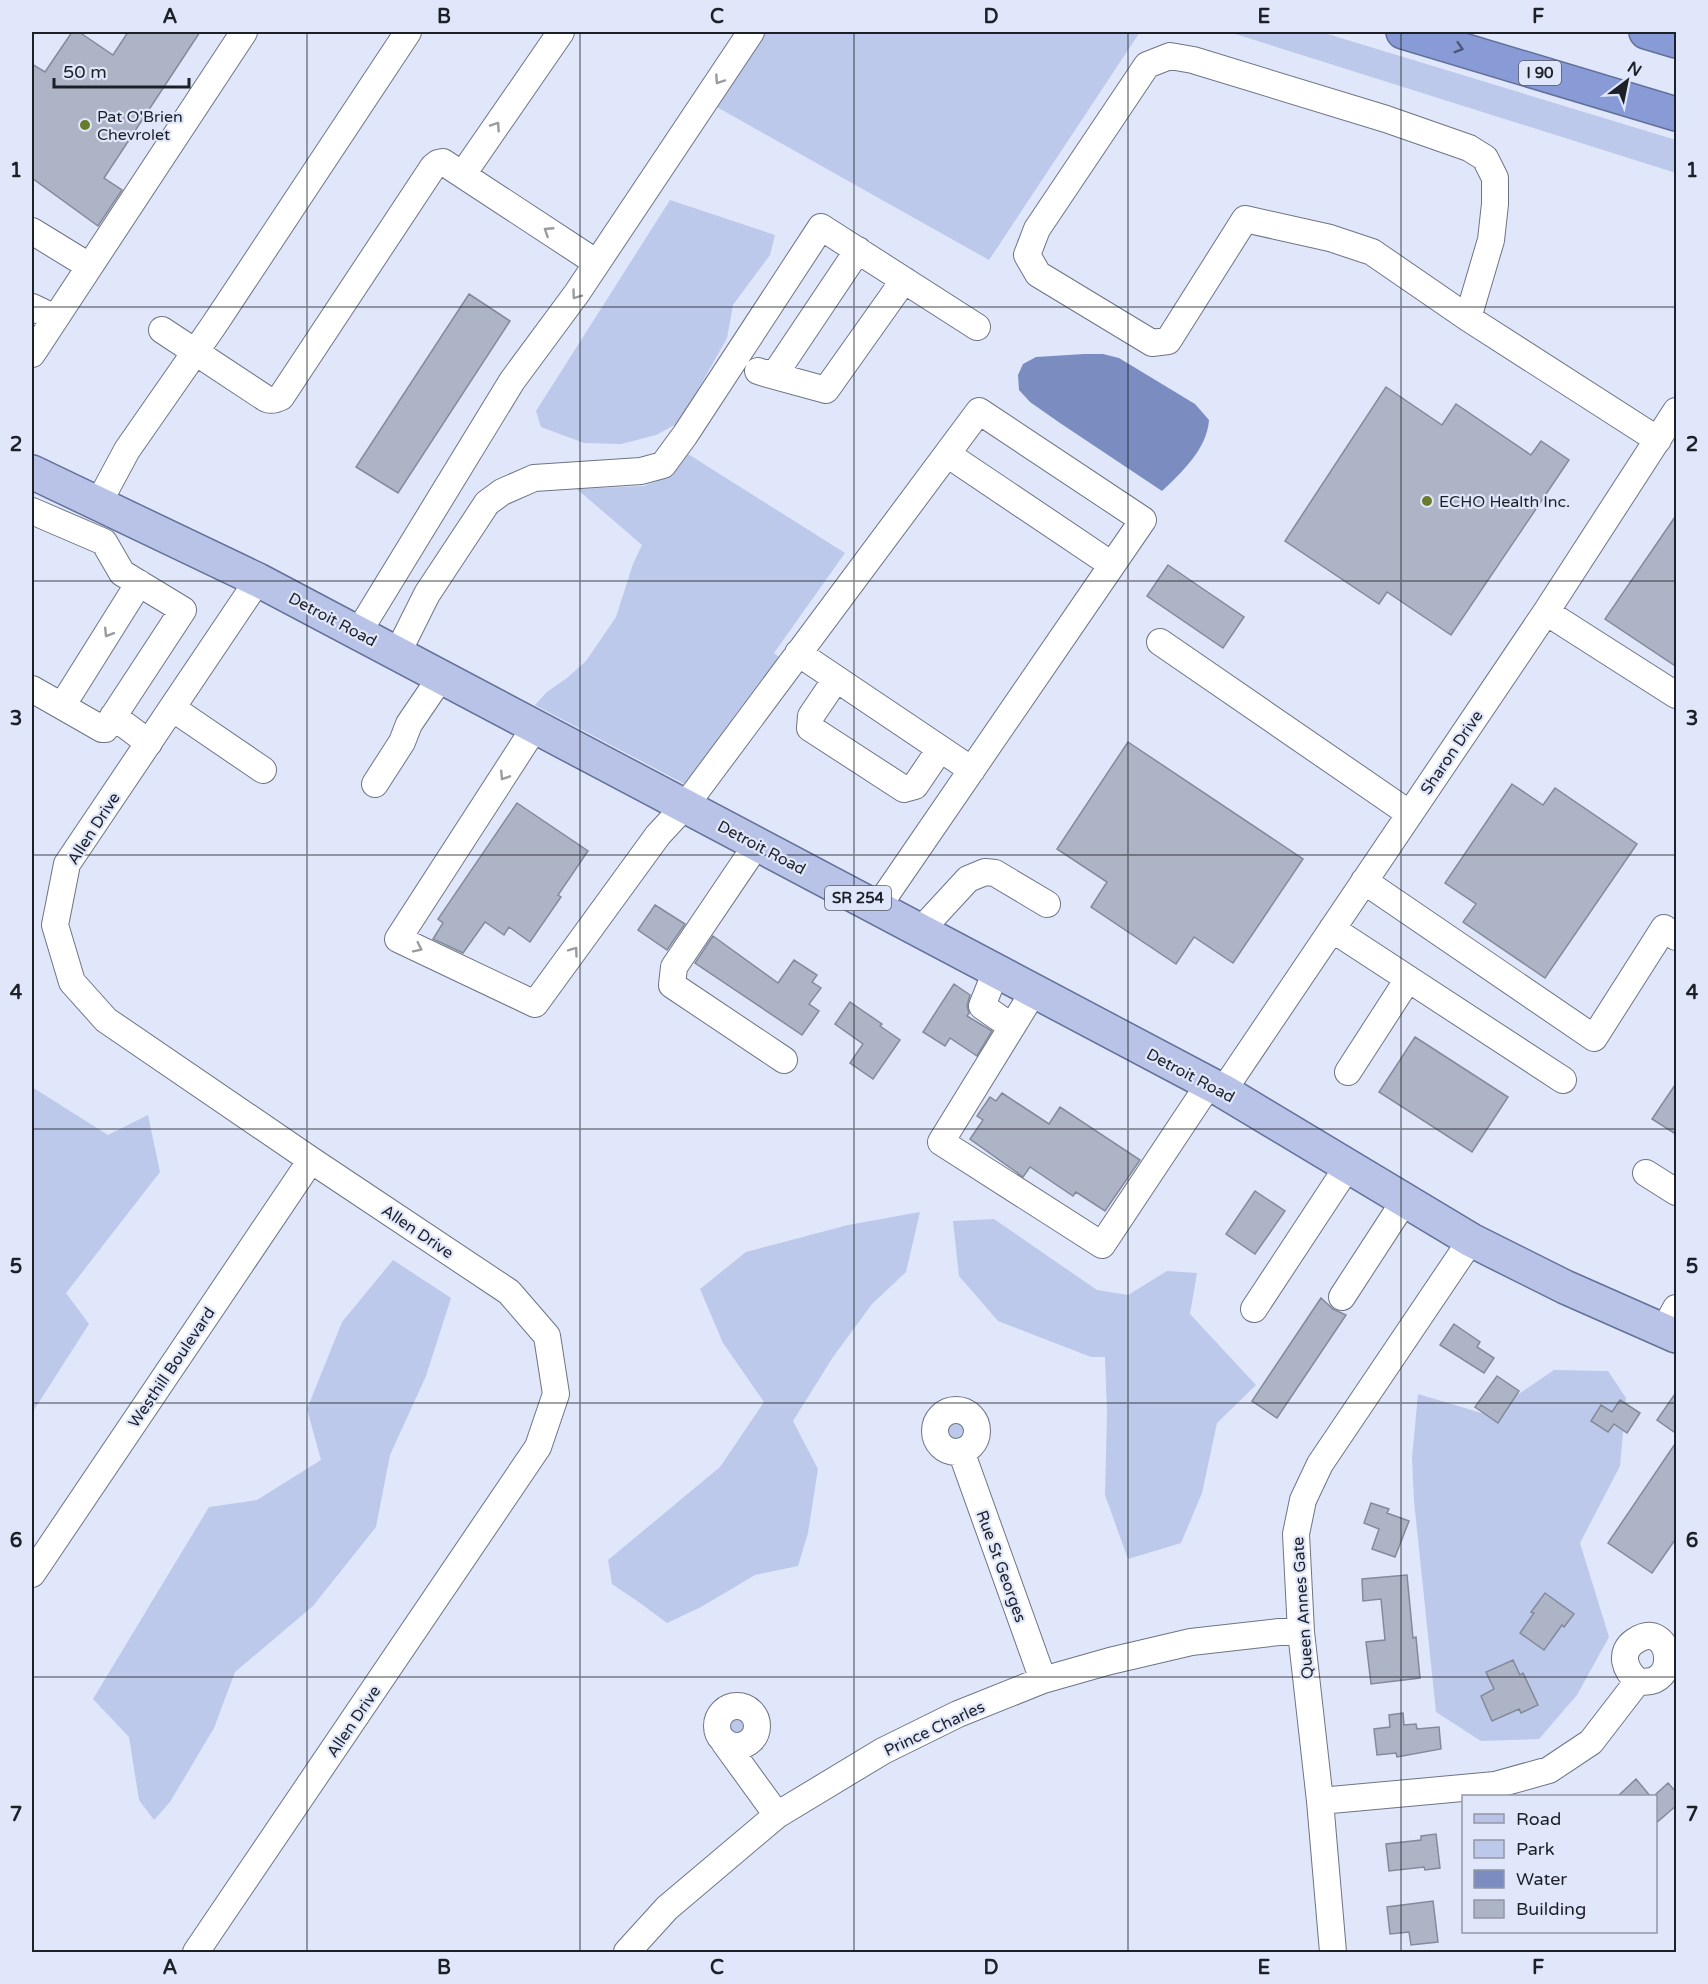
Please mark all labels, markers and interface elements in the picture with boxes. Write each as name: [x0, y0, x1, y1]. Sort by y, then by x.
text: A: [163, 5, 178, 29]
text: B: [437, 5, 451, 29]
text: C: [710, 5, 724, 29]
text: D: [983, 5, 999, 29]
text: E: [1258, 5, 1271, 29]
text: F: [1532, 5, 1544, 29]
one-way arrow: [1453, 41, 1464, 54]
scale bar: [54, 51, 189, 89]
north arrow: [1597, 51, 1657, 111]
text: N: [1624, 57, 1645, 81]
text: 50 m: [63, 61, 107, 83]
road number: I 90: [1519, 61, 1561, 85]
one-way arrow: [715, 73, 726, 84]
place label: Pat O'Brien Chevrolet: [97, 107, 183, 145]
marker: Pat O'Brien Chevrolet: [78, 118, 92, 132]
one-way arrow: [489, 122, 500, 133]
text: 1: [10, 159, 22, 183]
text: 1: [1686, 159, 1698, 183]
one-way arrow: [544, 227, 555, 238]
one-way arrow: [572, 288, 583, 299]
text: 2: [10, 433, 22, 457]
text: 2: [1686, 433, 1698, 457]
place label: ECHO Health Inc.: [1439, 492, 1570, 512]
marker: ECHO Health Inc.: [1420, 494, 1434, 508]
street label: Detroit Road: [285, 588, 380, 651]
one-way arrow: [103, 627, 115, 637]
text: 3: [10, 707, 22, 731]
street label: Sharon Drive: [1416, 707, 1487, 799]
text: 3: [1686, 707, 1698, 731]
one-way arrow: [499, 770, 511, 780]
street label: Allen Drive: [63, 789, 125, 868]
street label: Detroit Road: [714, 816, 809, 879]
road number: SR 254: [825, 886, 891, 910]
one-way arrow: [412, 941, 423, 953]
one-way arrow: [567, 947, 578, 958]
text: 4: [10, 981, 23, 1005]
text: 4: [1686, 981, 1699, 1005]
street label: Detroit Road: [1143, 1044, 1238, 1107]
street label: Allen Drive: [378, 1201, 457, 1263]
text: 5: [10, 1255, 22, 1279]
text: 5: [1686, 1255, 1698, 1279]
street label: Westhill Boulevard: [124, 1304, 220, 1432]
street label: Rue St Georges: [972, 1508, 1031, 1625]
text: 6: [10, 1529, 22, 1553]
text: 6: [1686, 1529, 1698, 1553]
street label: Queen Annes Gate: [1288, 1536, 1318, 1680]
street label: Allen Drive: [323, 1682, 385, 1761]
street label: Prince Charles: [881, 1697, 988, 1761]
legend: [1462, 1795, 1657, 1933]
text: 7: [10, 1803, 22, 1827]
text: 7: [1686, 1803, 1698, 1827]
text: Road: [1516, 1808, 1561, 1830]
text: Park: [1516, 1838, 1555, 1860]
text: Water: [1516, 1868, 1567, 1890]
text: Building: [1516, 1898, 1586, 1920]
text: A: [163, 1956, 178, 1980]
text: B: [437, 1956, 451, 1980]
text: C: [710, 1956, 724, 1980]
text: D: [983, 1956, 999, 1980]
text: E: [1258, 1956, 1271, 1980]
text: F: [1532, 1956, 1544, 1980]

